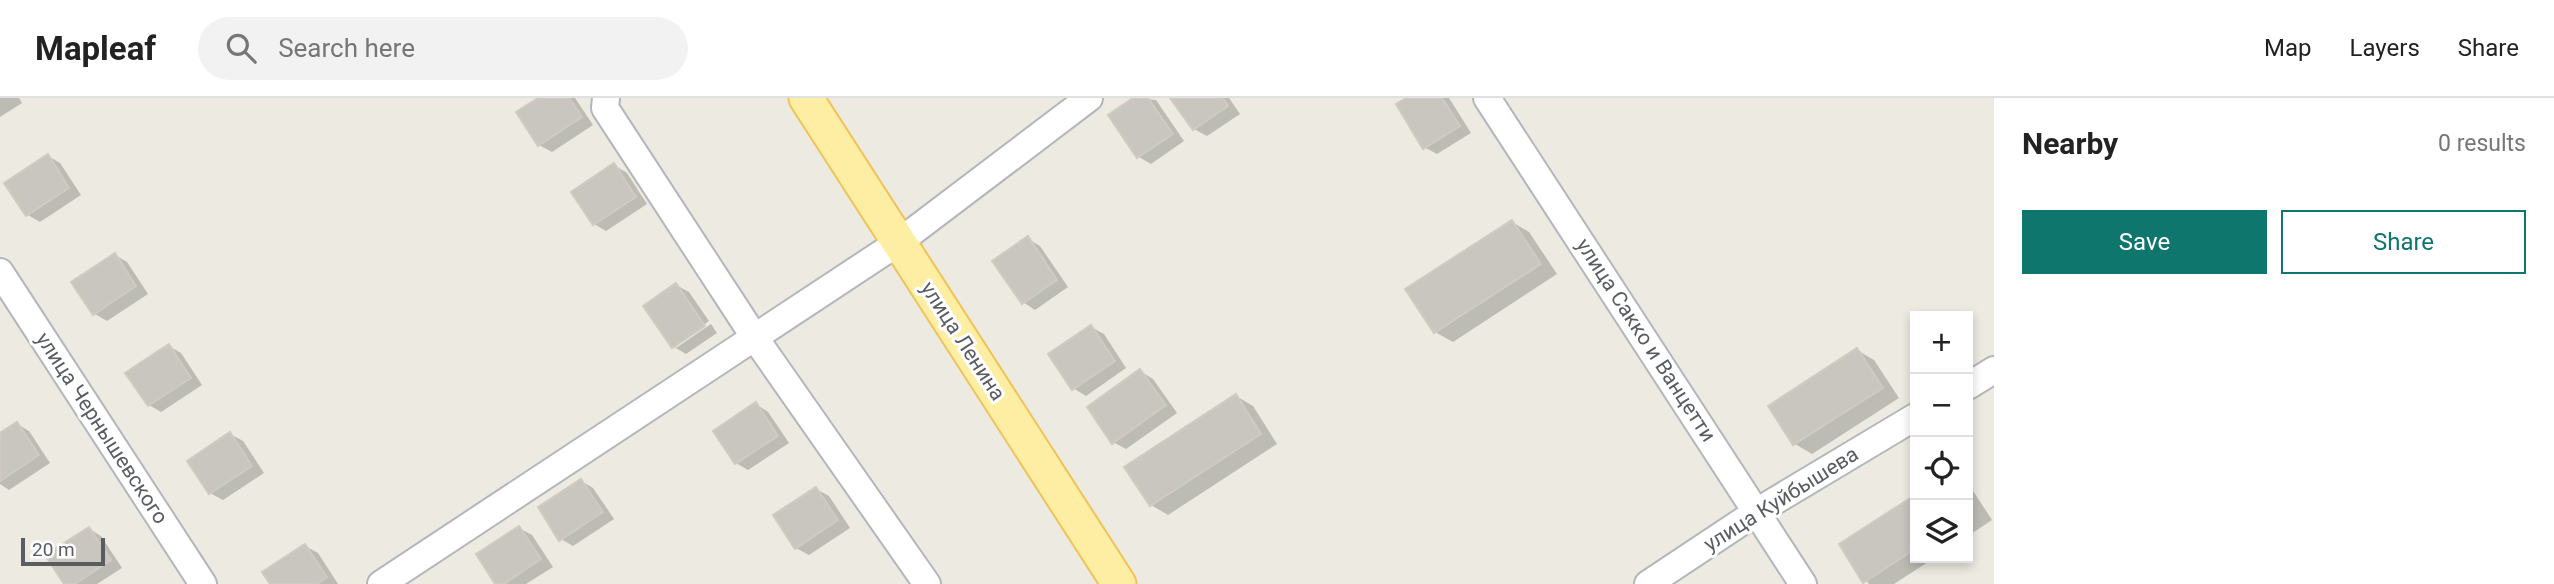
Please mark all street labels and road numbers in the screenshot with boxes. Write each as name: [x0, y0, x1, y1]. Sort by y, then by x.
street label: улица Сакко и Ванцетти: [1571, 234, 1721, 446]
street label: улица Ленина: [916, 277, 1010, 405]
street label: улица Чернышевского: [31, 328, 173, 528]
street label: улица Куйбышева: [1699, 442, 1863, 556]

